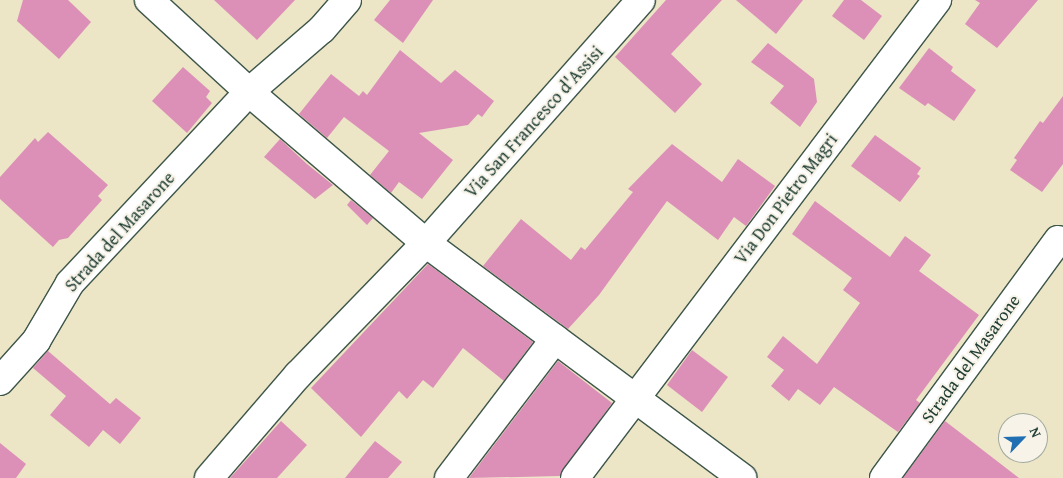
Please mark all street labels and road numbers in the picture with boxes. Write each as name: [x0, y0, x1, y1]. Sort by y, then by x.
street label: Via San Francesco d'Assisi: [460, 42, 608, 202]
street label: Via Don Pietro Magri: [730, 129, 842, 269]
street label: Strada del Masarone: [61, 168, 179, 296]
street label: Strada del Masarone: [917, 290, 1025, 428]

